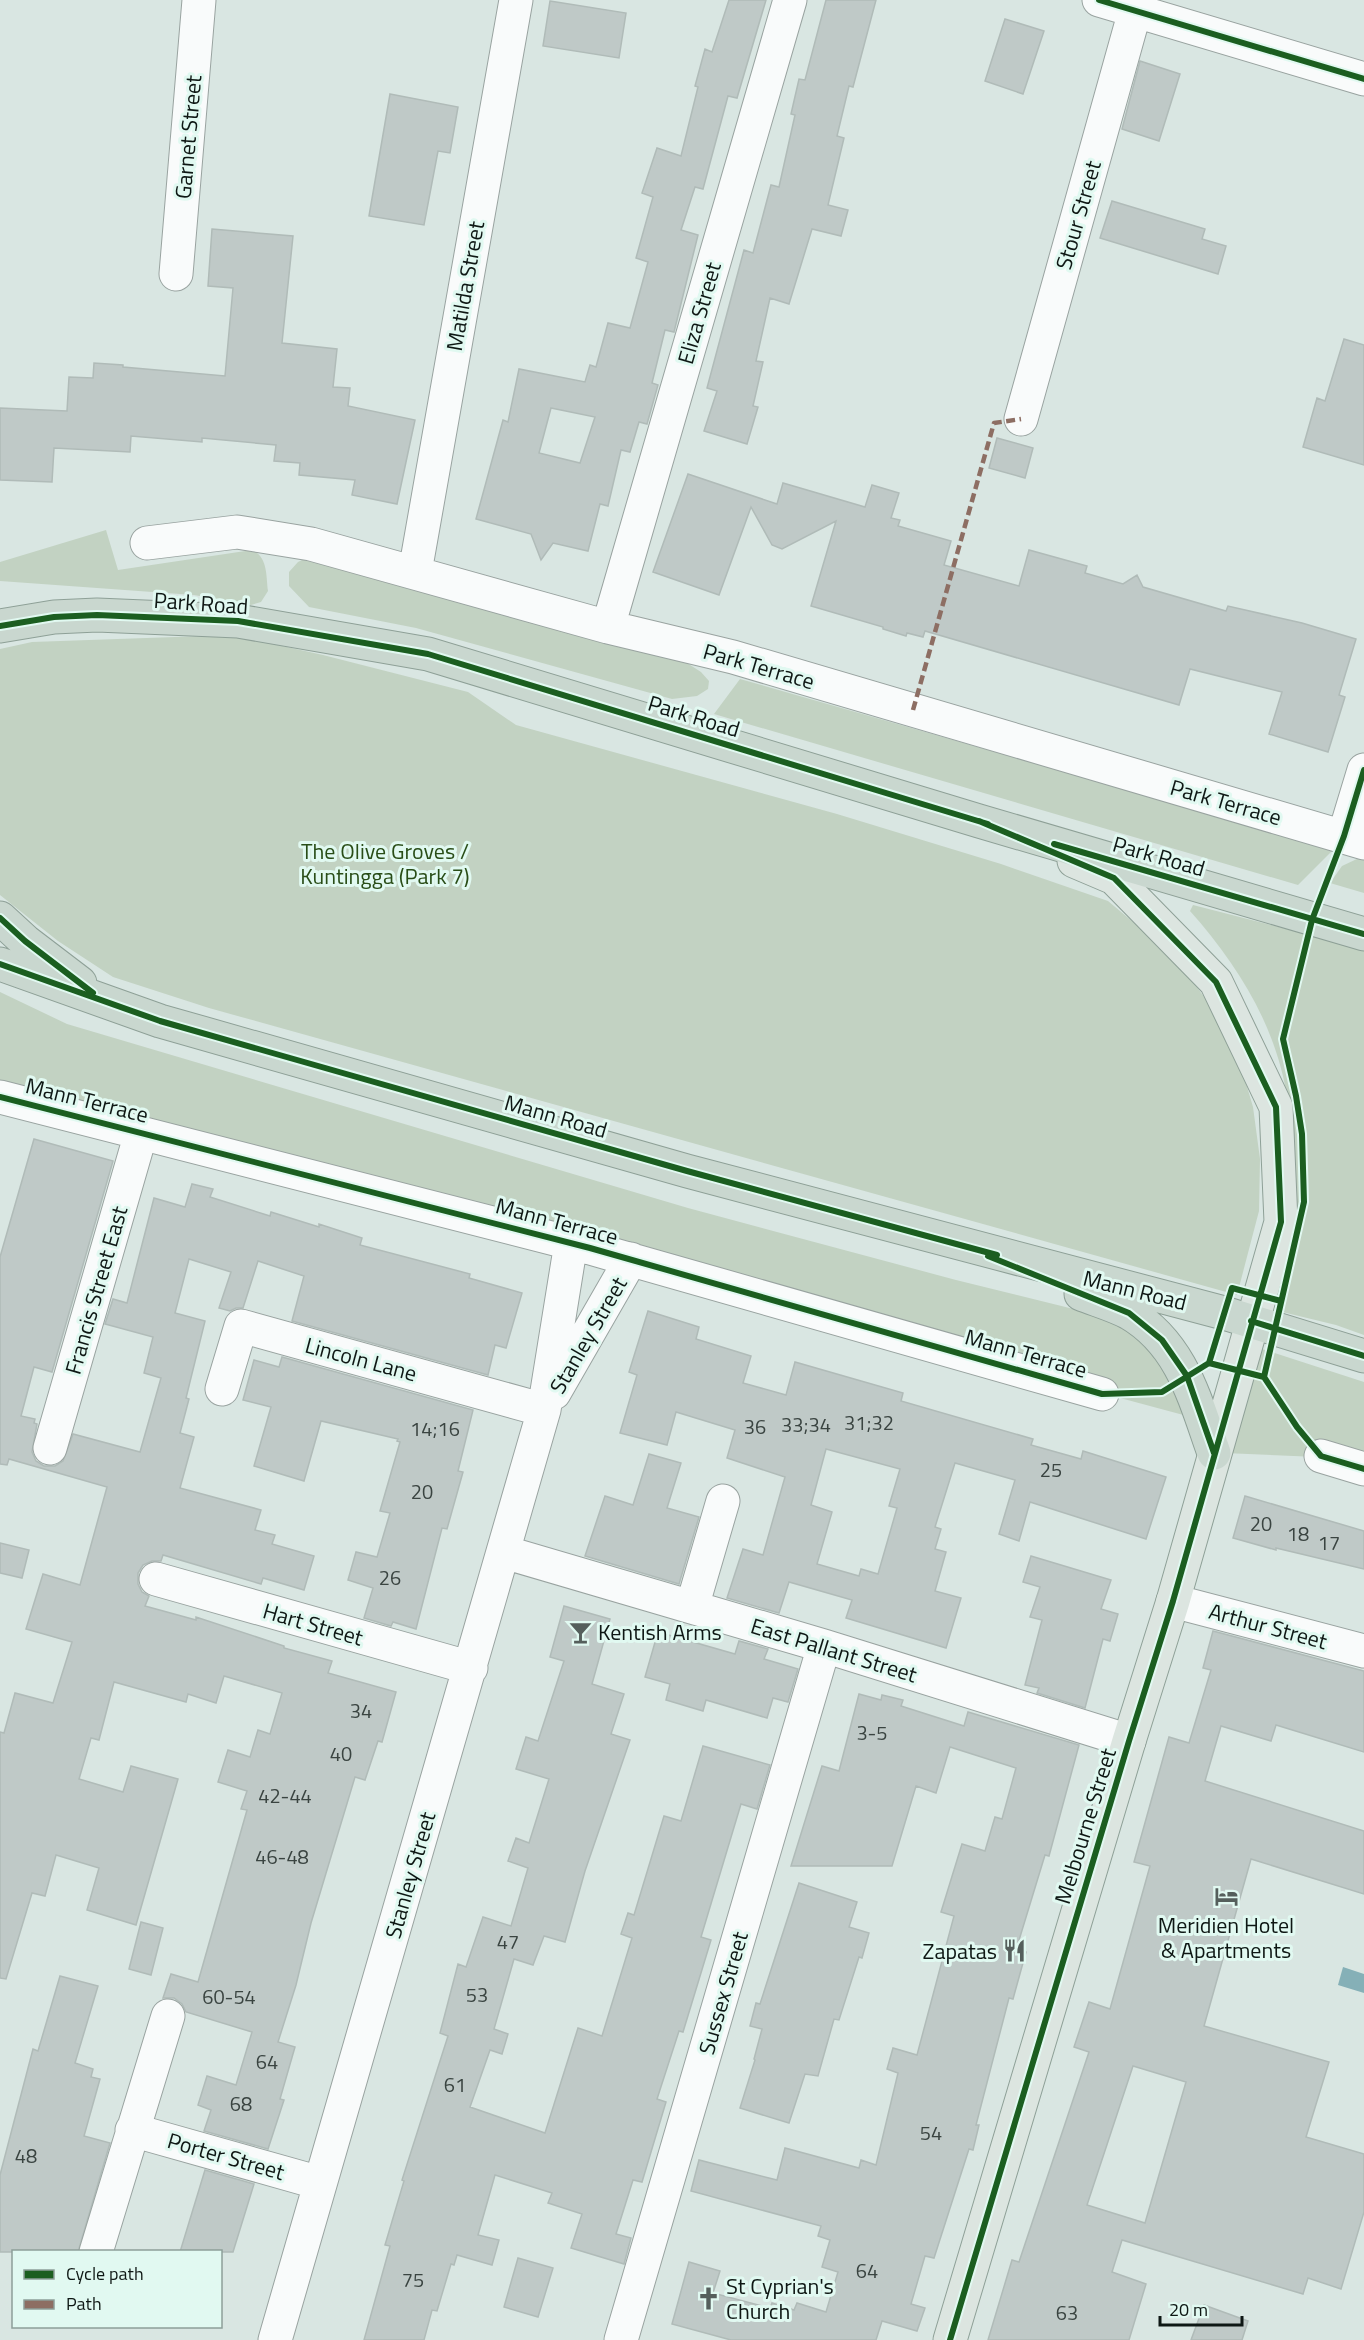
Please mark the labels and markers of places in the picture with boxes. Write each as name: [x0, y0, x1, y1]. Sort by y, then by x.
place label: Kentish Arms: [598, 1615, 722, 1649]
bar icon: Kentish Arms: [567, 1619, 593, 1645]
hotel icon: Meridien Hotel & Apartments: [1213, 1883, 1239, 1909]
place label: Meridien Hotel & Apartments: [1158, 1908, 1294, 1967]
place label: Zapatas: [923, 1934, 997, 1968]
restaurant icon: Zapatas: [1002, 1938, 1028, 1964]
place label: St Cyprian's Church: [726, 2269, 834, 2328]
church icon: St Cyprian's Church: [695, 2286, 721, 2312]

